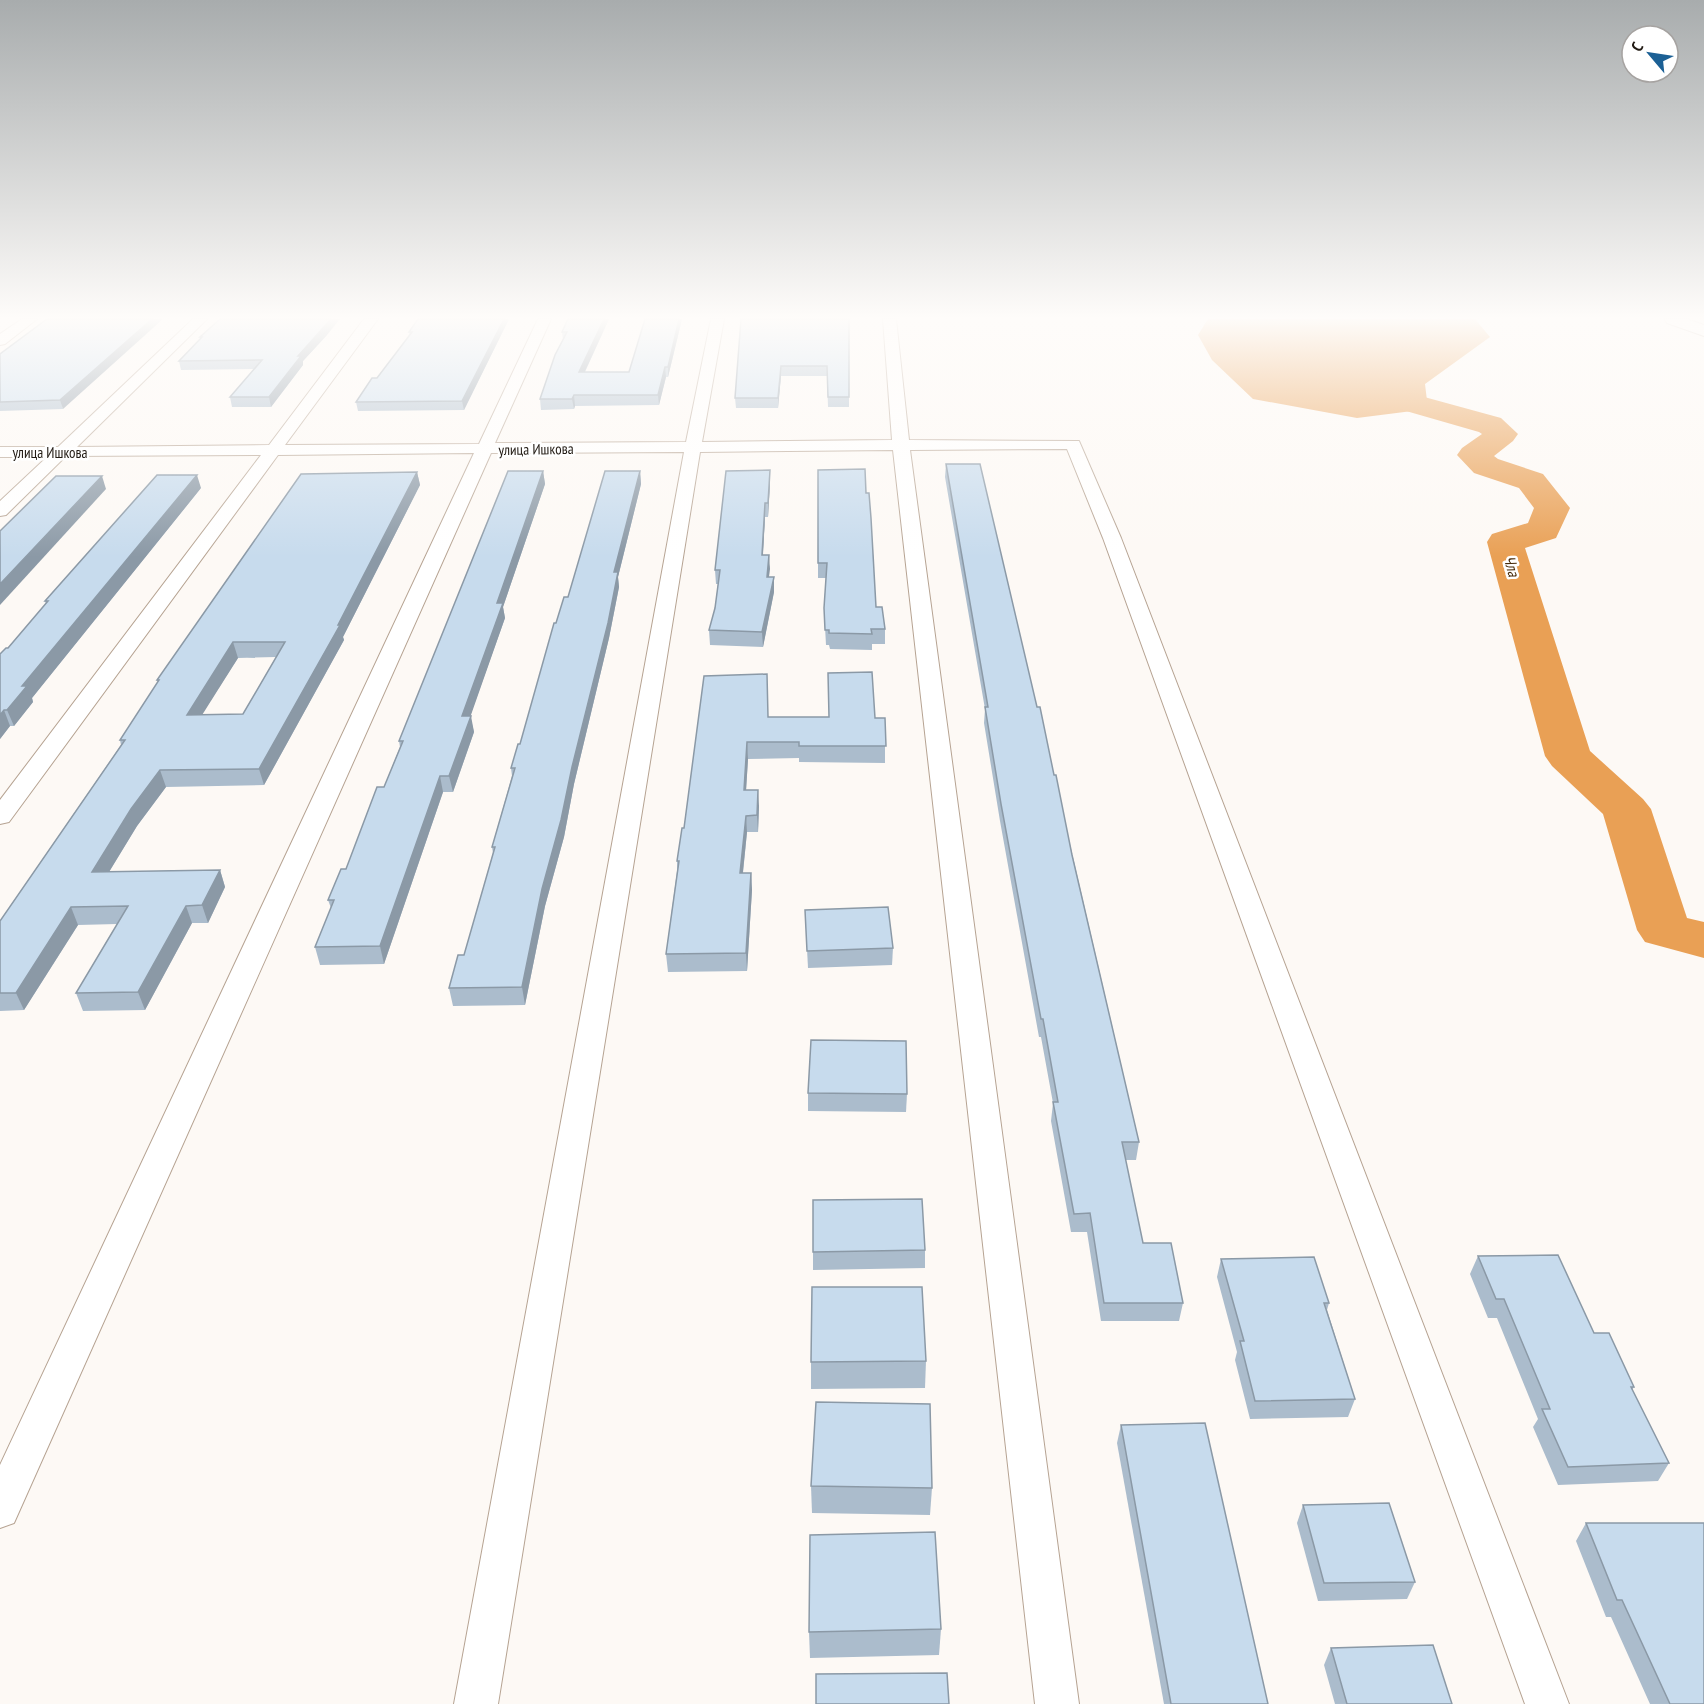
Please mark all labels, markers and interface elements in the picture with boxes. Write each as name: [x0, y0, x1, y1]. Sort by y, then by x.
north arrow: [1620, 24, 1680, 84]
text: С: [1626, 38, 1648, 55]
street label: улица Ишкова: [498, 439, 574, 459]
street label: улица Ишкова: [12, 443, 88, 462]
water label: Чла: [1500, 553, 1525, 580]

